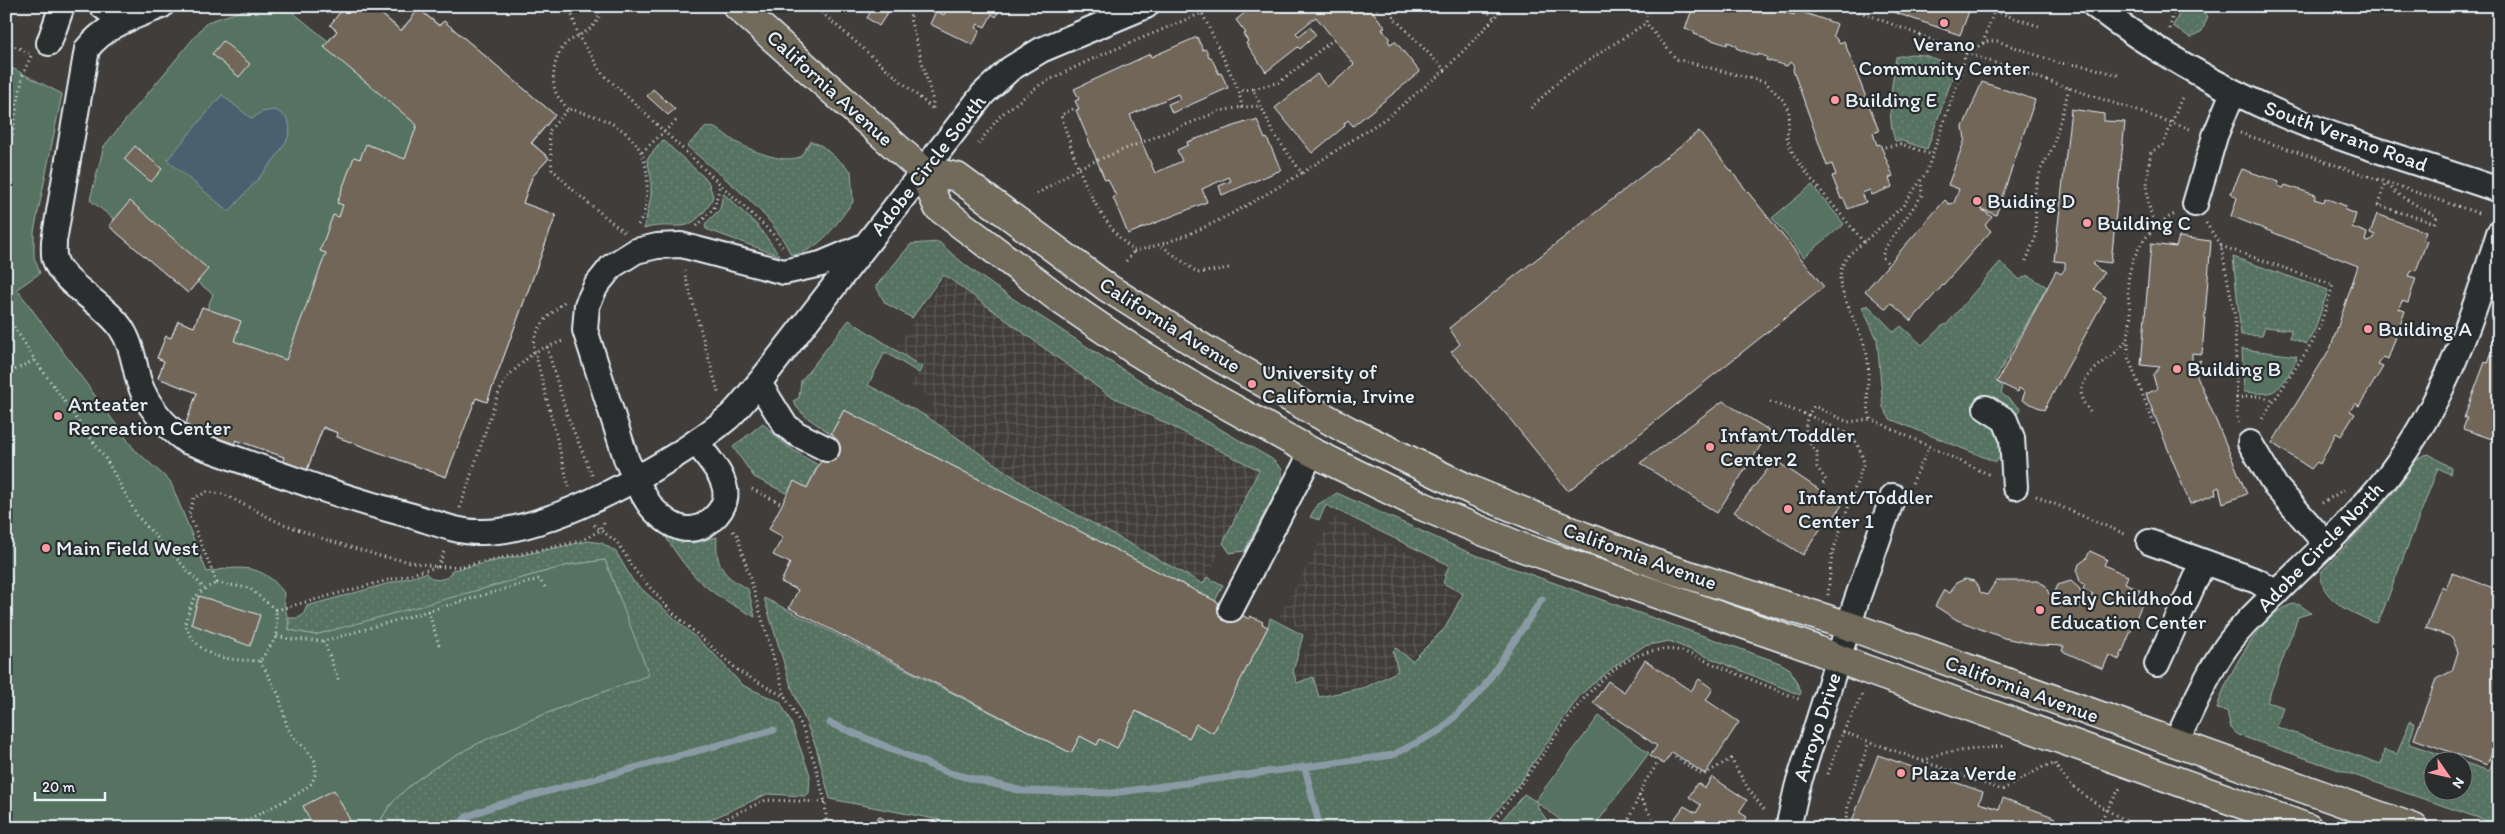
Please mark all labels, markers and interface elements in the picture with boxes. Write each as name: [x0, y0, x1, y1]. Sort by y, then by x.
marker: Verano Community Center: [1938, 17, 1950, 29]
street label: California Avenue: [762, 24, 899, 151]
place label: Verano Community Center: [1858, 31, 2030, 80]
place label: Building E: [1845, 87, 1937, 112]
street label: Adobe Circle South: [865, 88, 991, 240]
marker: Building E: [1829, 94, 1841, 106]
street label: South Verano Road: [2261, 94, 2431, 177]
place label: Buiding D: [1987, 188, 2075, 213]
marker: Buiding D: [1971, 195, 1983, 207]
place label: Building C: [2097, 210, 2191, 235]
marker: Building C: [2081, 217, 2093, 229]
street label: California Avenue: [1095, 271, 1245, 378]
place label: Building A: [2378, 316, 2472, 341]
marker: Building A: [2362, 323, 2374, 335]
place label: Building B: [2187, 356, 2281, 381]
place label: University of California, Irvine: [1262, 359, 1415, 408]
marker: Building B: [2171, 363, 2183, 375]
marker: University of California, Irvine: [1246, 378, 1258, 390]
place label: Anteater Recreation Center: [68, 391, 231, 440]
marker: Anteater Recreation Center: [52, 410, 64, 422]
place label: Infant/Toddler Center 2: [1720, 422, 1855, 471]
marker: Infant/Toddler Center 2: [1704, 441, 1716, 453]
street label: Adobe Circle North: [2251, 476, 2388, 617]
place label: Infant/Toddler Center 1: [1798, 484, 1933, 533]
marker: Infant/Toddler Center 1: [1782, 503, 1794, 515]
street label: California Avenue: [1560, 516, 1720, 595]
place label: Main Field West: [56, 535, 199, 560]
marker: Main Field West: [40, 542, 52, 554]
place label: Early Childhood Education Center: [2050, 585, 2207, 634]
marker: Early Childhood Education Center: [2034, 604, 2046, 616]
street label: California Avenue: [1942, 649, 2102, 728]
street label: Arroyo Drive: [1787, 669, 1846, 784]
north arrow: [2422, 752, 2472, 802]
place label: Plaza Verde: [1911, 760, 2017, 785]
marker: Plaza Verde: [1895, 767, 1907, 779]
scale bar: [35, 769, 105, 801]
text: N: [2449, 774, 2468, 792]
text: 20 m: [42, 778, 76, 796]

